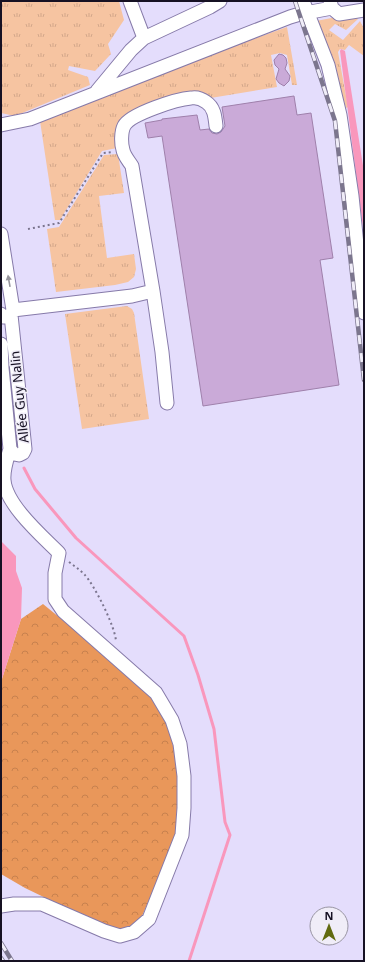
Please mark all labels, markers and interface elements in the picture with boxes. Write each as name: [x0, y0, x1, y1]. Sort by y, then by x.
one-way arrow: [6, 275, 12, 287]
street label: Allée Guy Nalin: [5, 350, 33, 444]
north arrow: [309, 906, 349, 946]
text: N: [325, 908, 333, 923]

